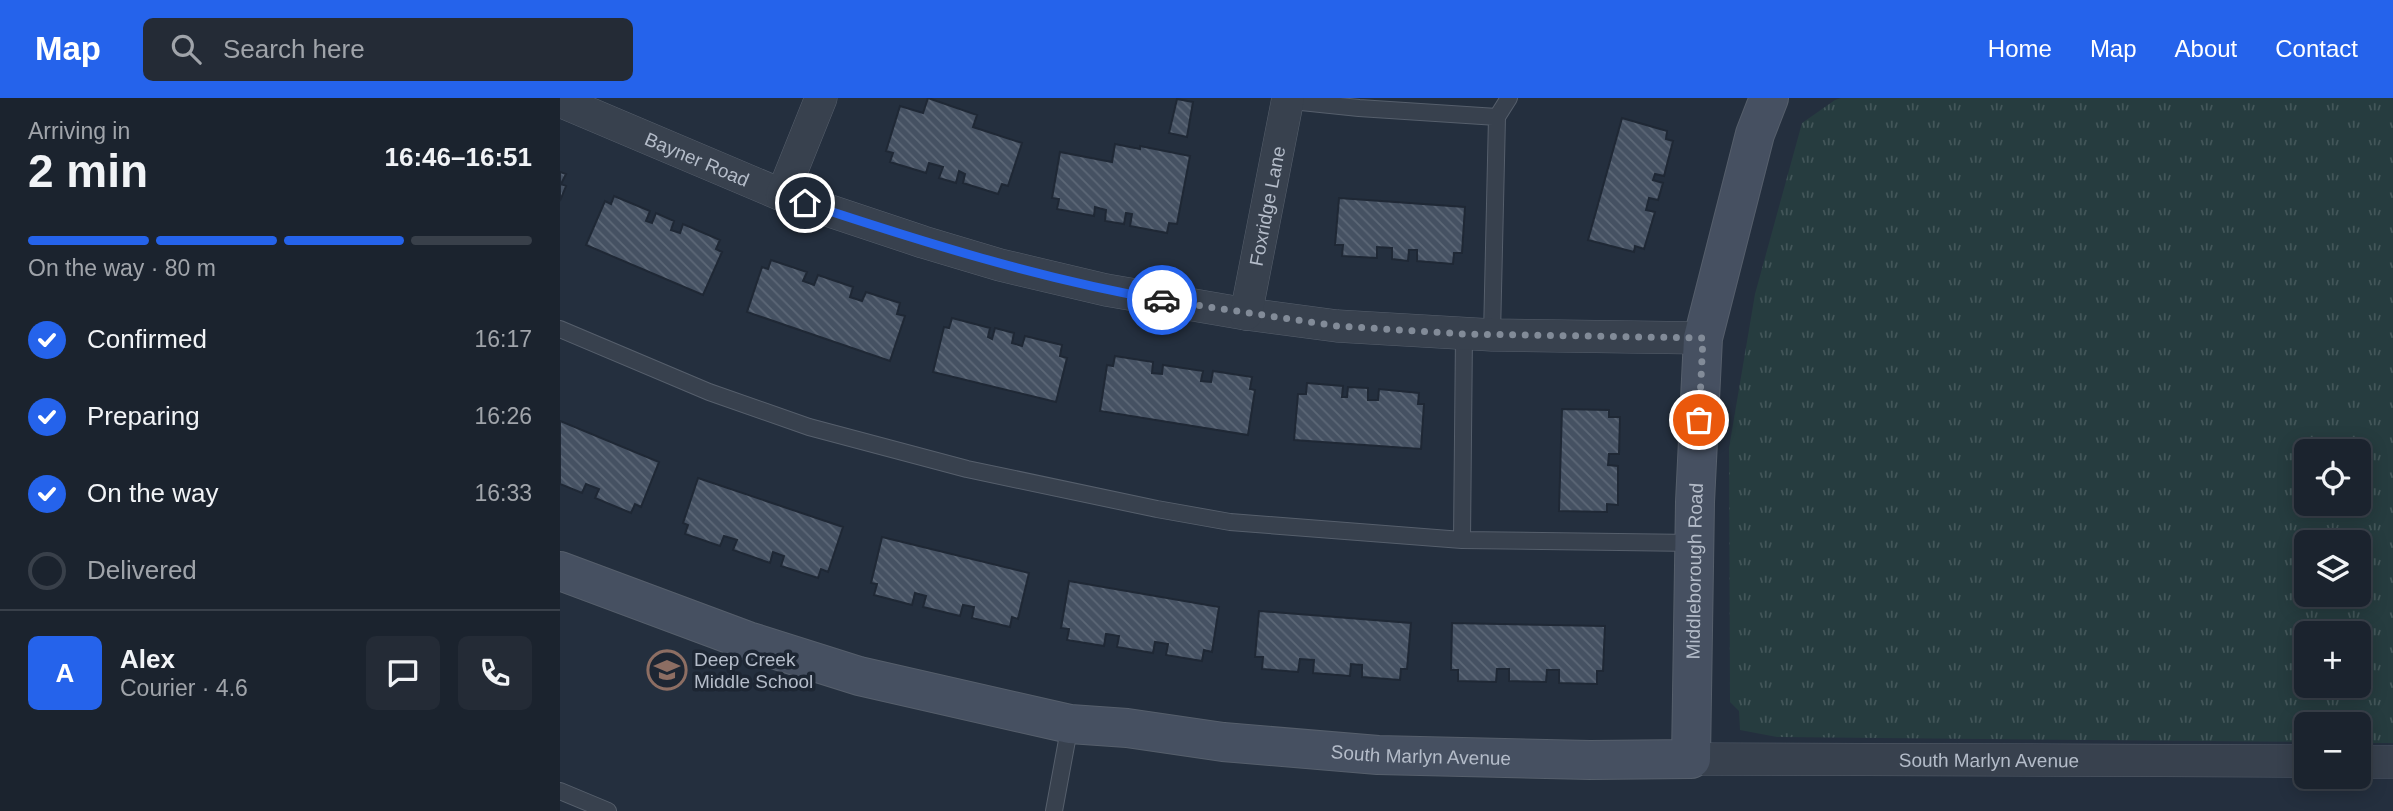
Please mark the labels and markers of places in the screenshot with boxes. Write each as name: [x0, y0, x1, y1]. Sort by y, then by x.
pin: [775, 173, 835, 233]
pin: [1669, 390, 1729, 450]
school or university icon: Deep Creek Middle School: [646, 649, 688, 691]
place label: Deep Creek Middle School: [694, 649, 813, 692]

